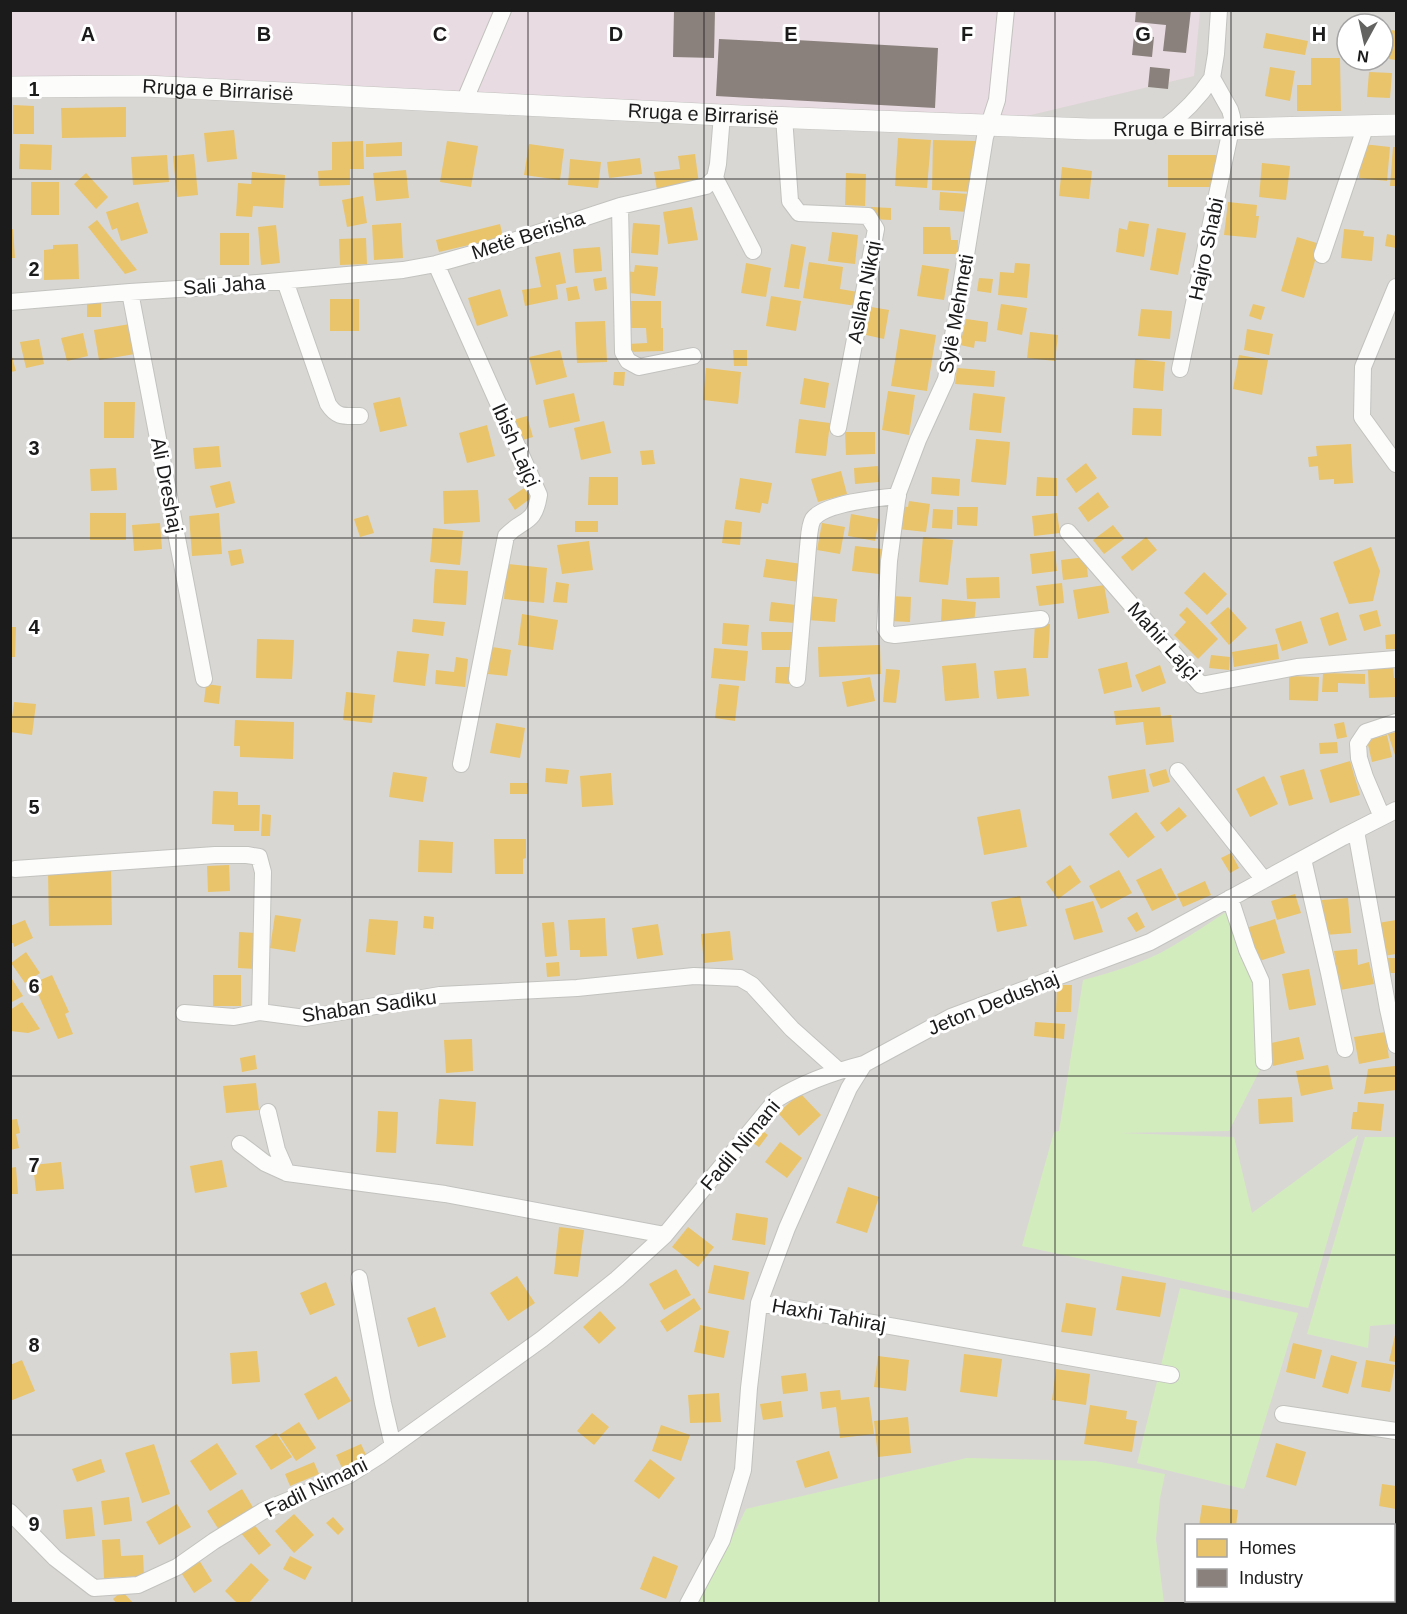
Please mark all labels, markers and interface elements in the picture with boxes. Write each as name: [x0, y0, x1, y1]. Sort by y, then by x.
north arrow: [1335, 12, 1395, 72]
text: A: [81, 23, 95, 45]
text: B: [257, 23, 271, 45]
text: C: [433, 23, 447, 45]
text: D: [609, 23, 623, 45]
text: E: [784, 23, 798, 45]
text: F: [961, 23, 973, 45]
text: G: [1135, 23, 1151, 45]
text: H: [1312, 23, 1326, 45]
text: N: [1356, 47, 1370, 66]
street label: Rruga e Birrarisë: [142, 75, 294, 104]
text: 1: [28, 78, 40, 100]
street label: Rruga e Birrarisë: [627, 99, 779, 128]
street label: Rruga e Birrarisë: [1113, 117, 1265, 140]
street label: Hajro Shabi: [1184, 196, 1228, 302]
street label: Metë Berisha: [469, 206, 588, 264]
street label: Asllan Nikqi: [843, 239, 885, 345]
street label: Sylë Mehmeti: [935, 252, 977, 376]
text: 2: [28, 258, 40, 280]
street label: Sali Jaha: [182, 271, 267, 299]
street label: Ibish Lajçi: [488, 400, 544, 490]
street label: Ali Dreshaj: [147, 435, 187, 535]
text: 3: [28, 437, 40, 459]
street label: Mahir Lajçi: [1123, 598, 1205, 684]
text: 4: [28, 616, 40, 638]
text: 5: [28, 796, 40, 818]
street label: Jeton Dedushaj: [924, 967, 1062, 1039]
text: 6: [28, 975, 40, 997]
street label: Shaban Sadiku: [300, 986, 438, 1026]
street label: Fadil Nimani: [696, 1095, 784, 1195]
text: 7: [28, 1154, 40, 1176]
street label: Haxhi Tahiraj: [770, 1294, 888, 1336]
text: 8: [28, 1334, 40, 1356]
street label: Fadil Nimani: [261, 1453, 371, 1521]
text: 9: [28, 1513, 40, 1535]
legend: [1185, 1524, 1395, 1602]
text: Homes: [1239, 1538, 1296, 1558]
text: Industry: [1239, 1568, 1303, 1588]

